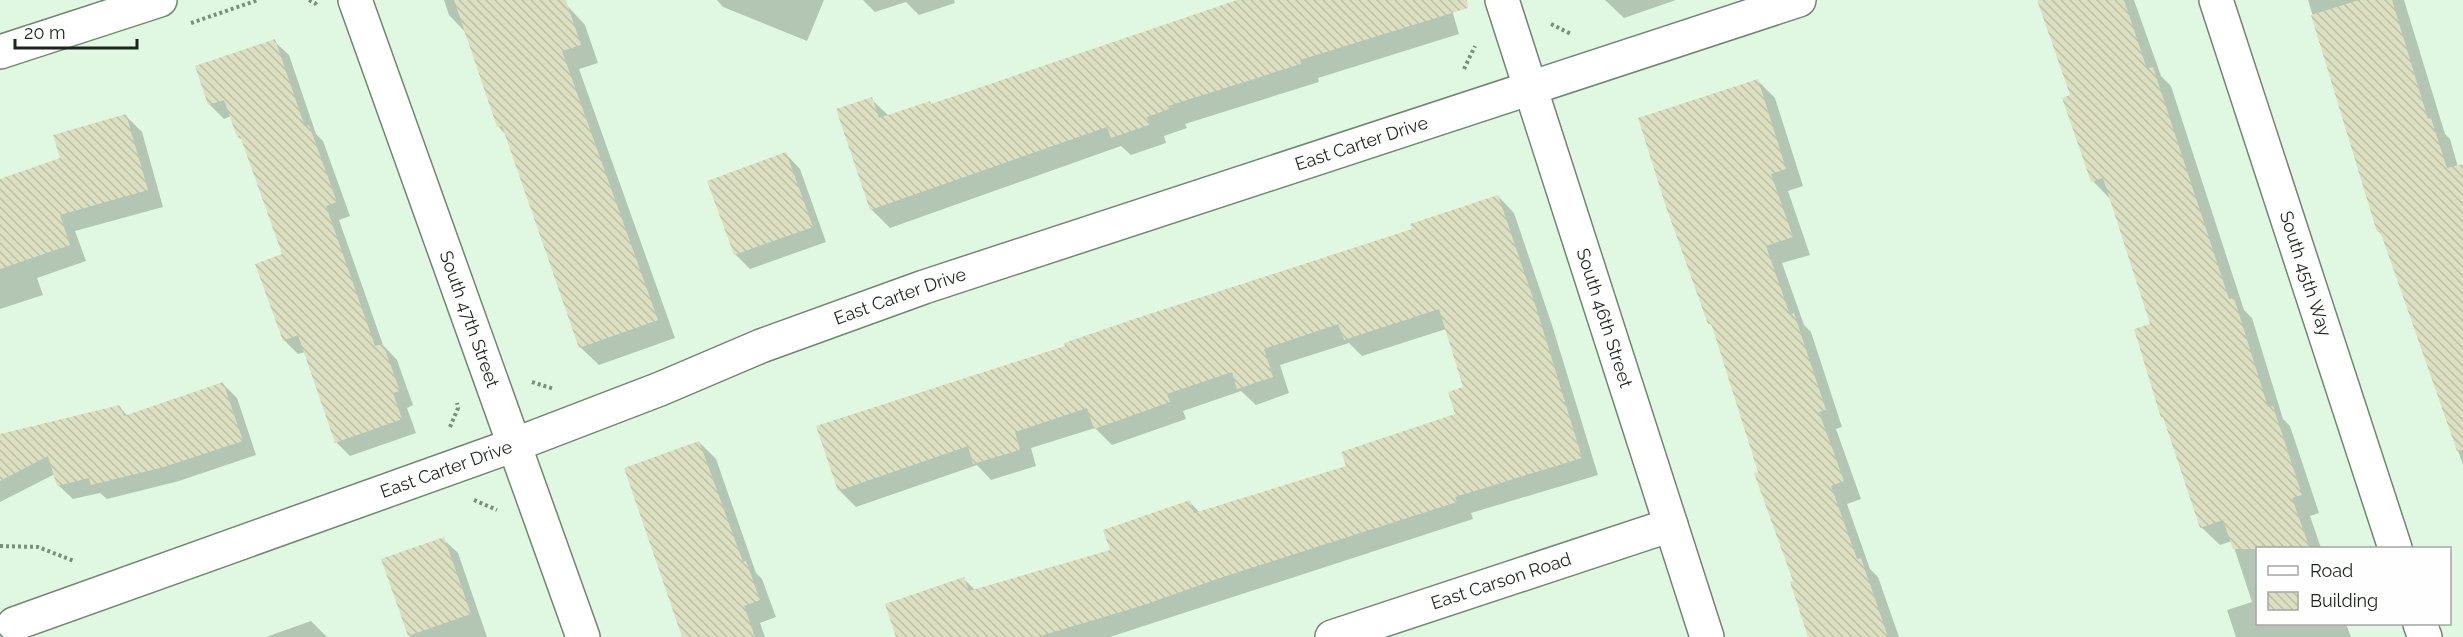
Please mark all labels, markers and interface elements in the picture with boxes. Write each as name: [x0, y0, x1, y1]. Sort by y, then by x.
scale bar: [15, 12, 136, 50]
text: 20 m: [24, 22, 66, 43]
street label: East Carter Drive: [1292, 111, 1431, 175]
street label: South 45th Way: [2276, 208, 2336, 339]
street label: South 46th Street: [1573, 245, 1637, 390]
street label: South 47th Street: [436, 248, 504, 390]
street label: East Carter Drive: [831, 263, 969, 329]
street label: East Carter Drive: [377, 435, 515, 502]
legend: [2256, 547, 2451, 625]
street label: East Carson Road: [1428, 548, 1574, 614]
text: Road: [2310, 560, 2353, 581]
text: Building: [2310, 590, 2378, 611]

